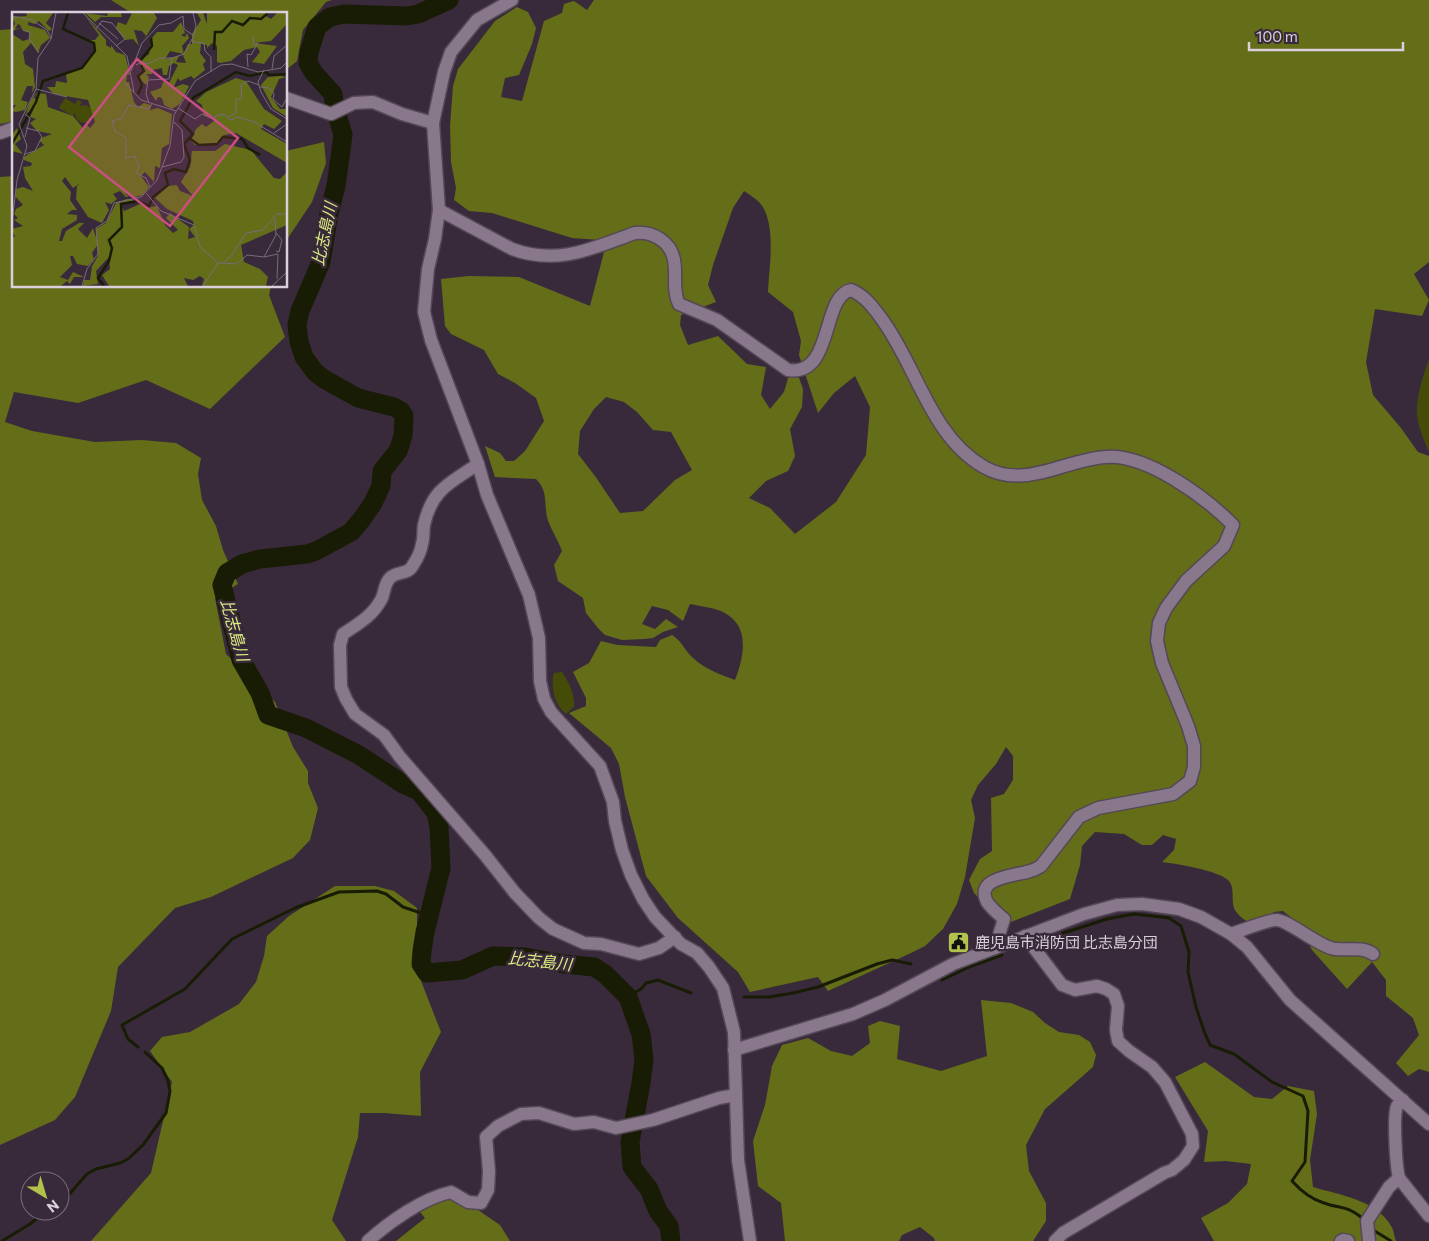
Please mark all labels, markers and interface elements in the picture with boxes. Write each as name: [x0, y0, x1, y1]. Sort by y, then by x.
inset map: [12, 12, 288, 288]
scale bar: [1249, 20, 1403, 52]
text: 100 m: [1256, 27, 1298, 45]
water label: 比志島川: [308, 199, 340, 267]
water label: 比志島川: [218, 596, 254, 665]
public building icon: 鹿児島市消防団 比志島分団: [947, 931, 971, 955]
place label: 鹿児島市消防団 比志島分団: [975, 933, 1158, 951]
water label: 比志島川: [507, 948, 575, 974]
north arrow: [20, 1171, 70, 1221]
text: N: [44, 1197, 63, 1217]

